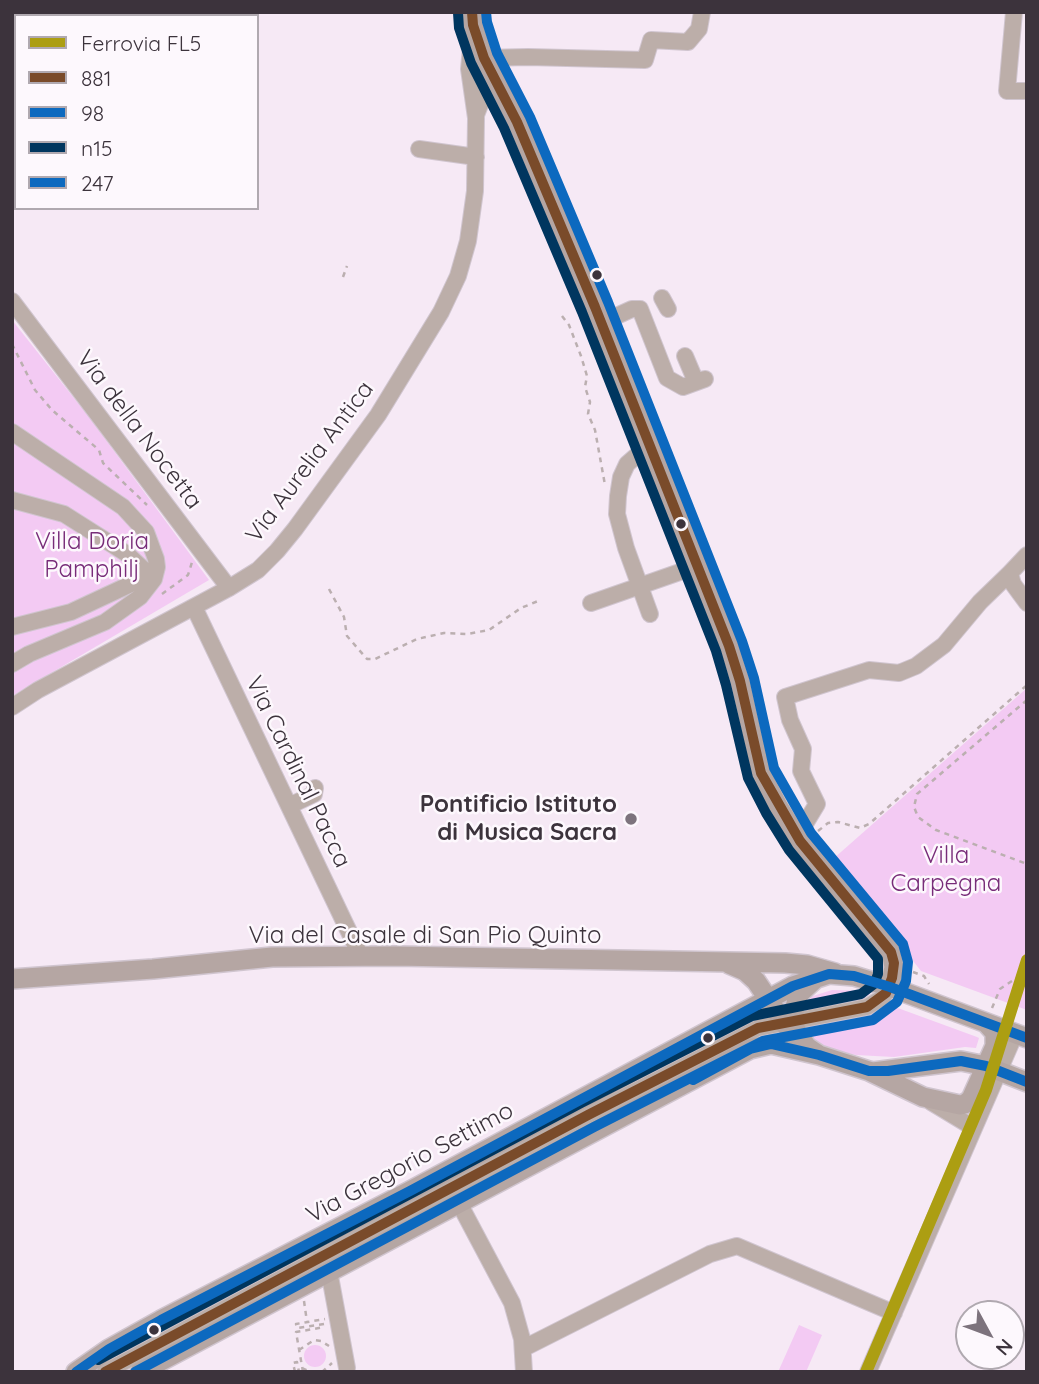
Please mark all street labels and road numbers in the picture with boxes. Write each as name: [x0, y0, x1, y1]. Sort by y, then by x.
street label: Via della Nocetta: [70, 345, 208, 515]
street label: Via Aurelia Antica: [240, 376, 380, 548]
street label: Via Cardinal Pacca: [239, 672, 357, 872]
street label: Via del Casale di San Pio Quinto: [249, 922, 601, 950]
street label: Via Gregorio Settimo: [302, 1096, 518, 1230]

